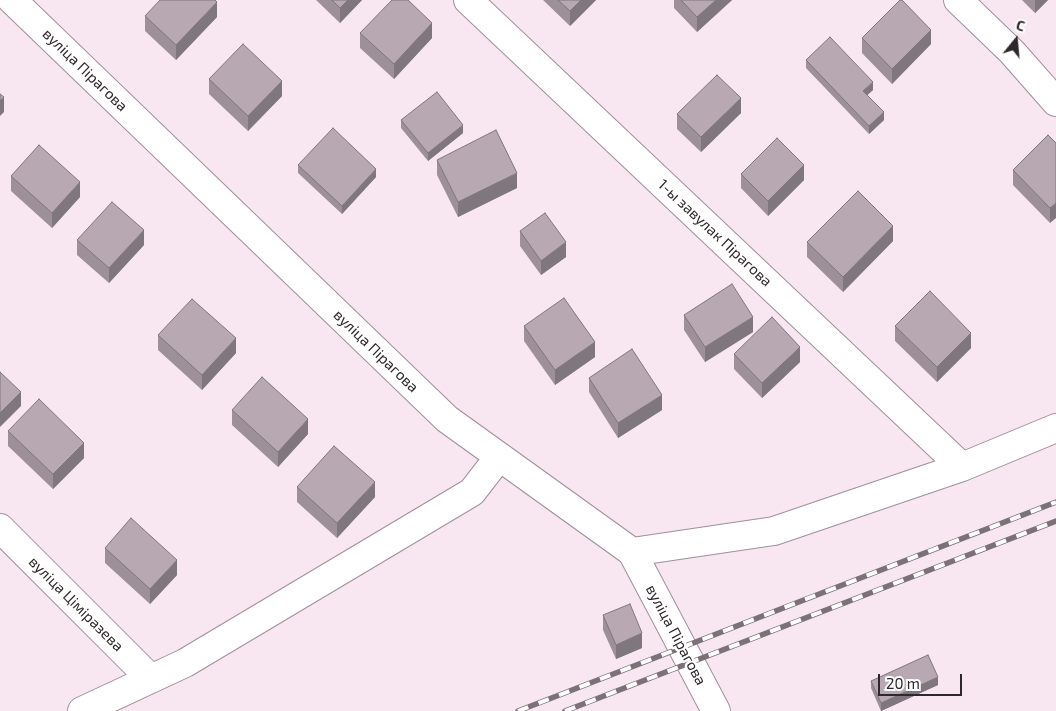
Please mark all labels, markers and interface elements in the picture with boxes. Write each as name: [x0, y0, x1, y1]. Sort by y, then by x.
north arrow: [991, 15, 1041, 65]
text: С: [1014, 16, 1027, 35]
street label: вуліца Пірагова: [39, 25, 131, 115]
street label: 1-ы завулак Пірагова: [654, 176, 776, 290]
street label: вуліца Пірагова: [330, 306, 422, 396]
street label: вуліца Ціміразева: [25, 553, 127, 655]
street label: вуліца Пірагова: [642, 582, 710, 688]
scale bar: [881, 664, 965, 696]
text: 20 m: [886, 674, 920, 692]

